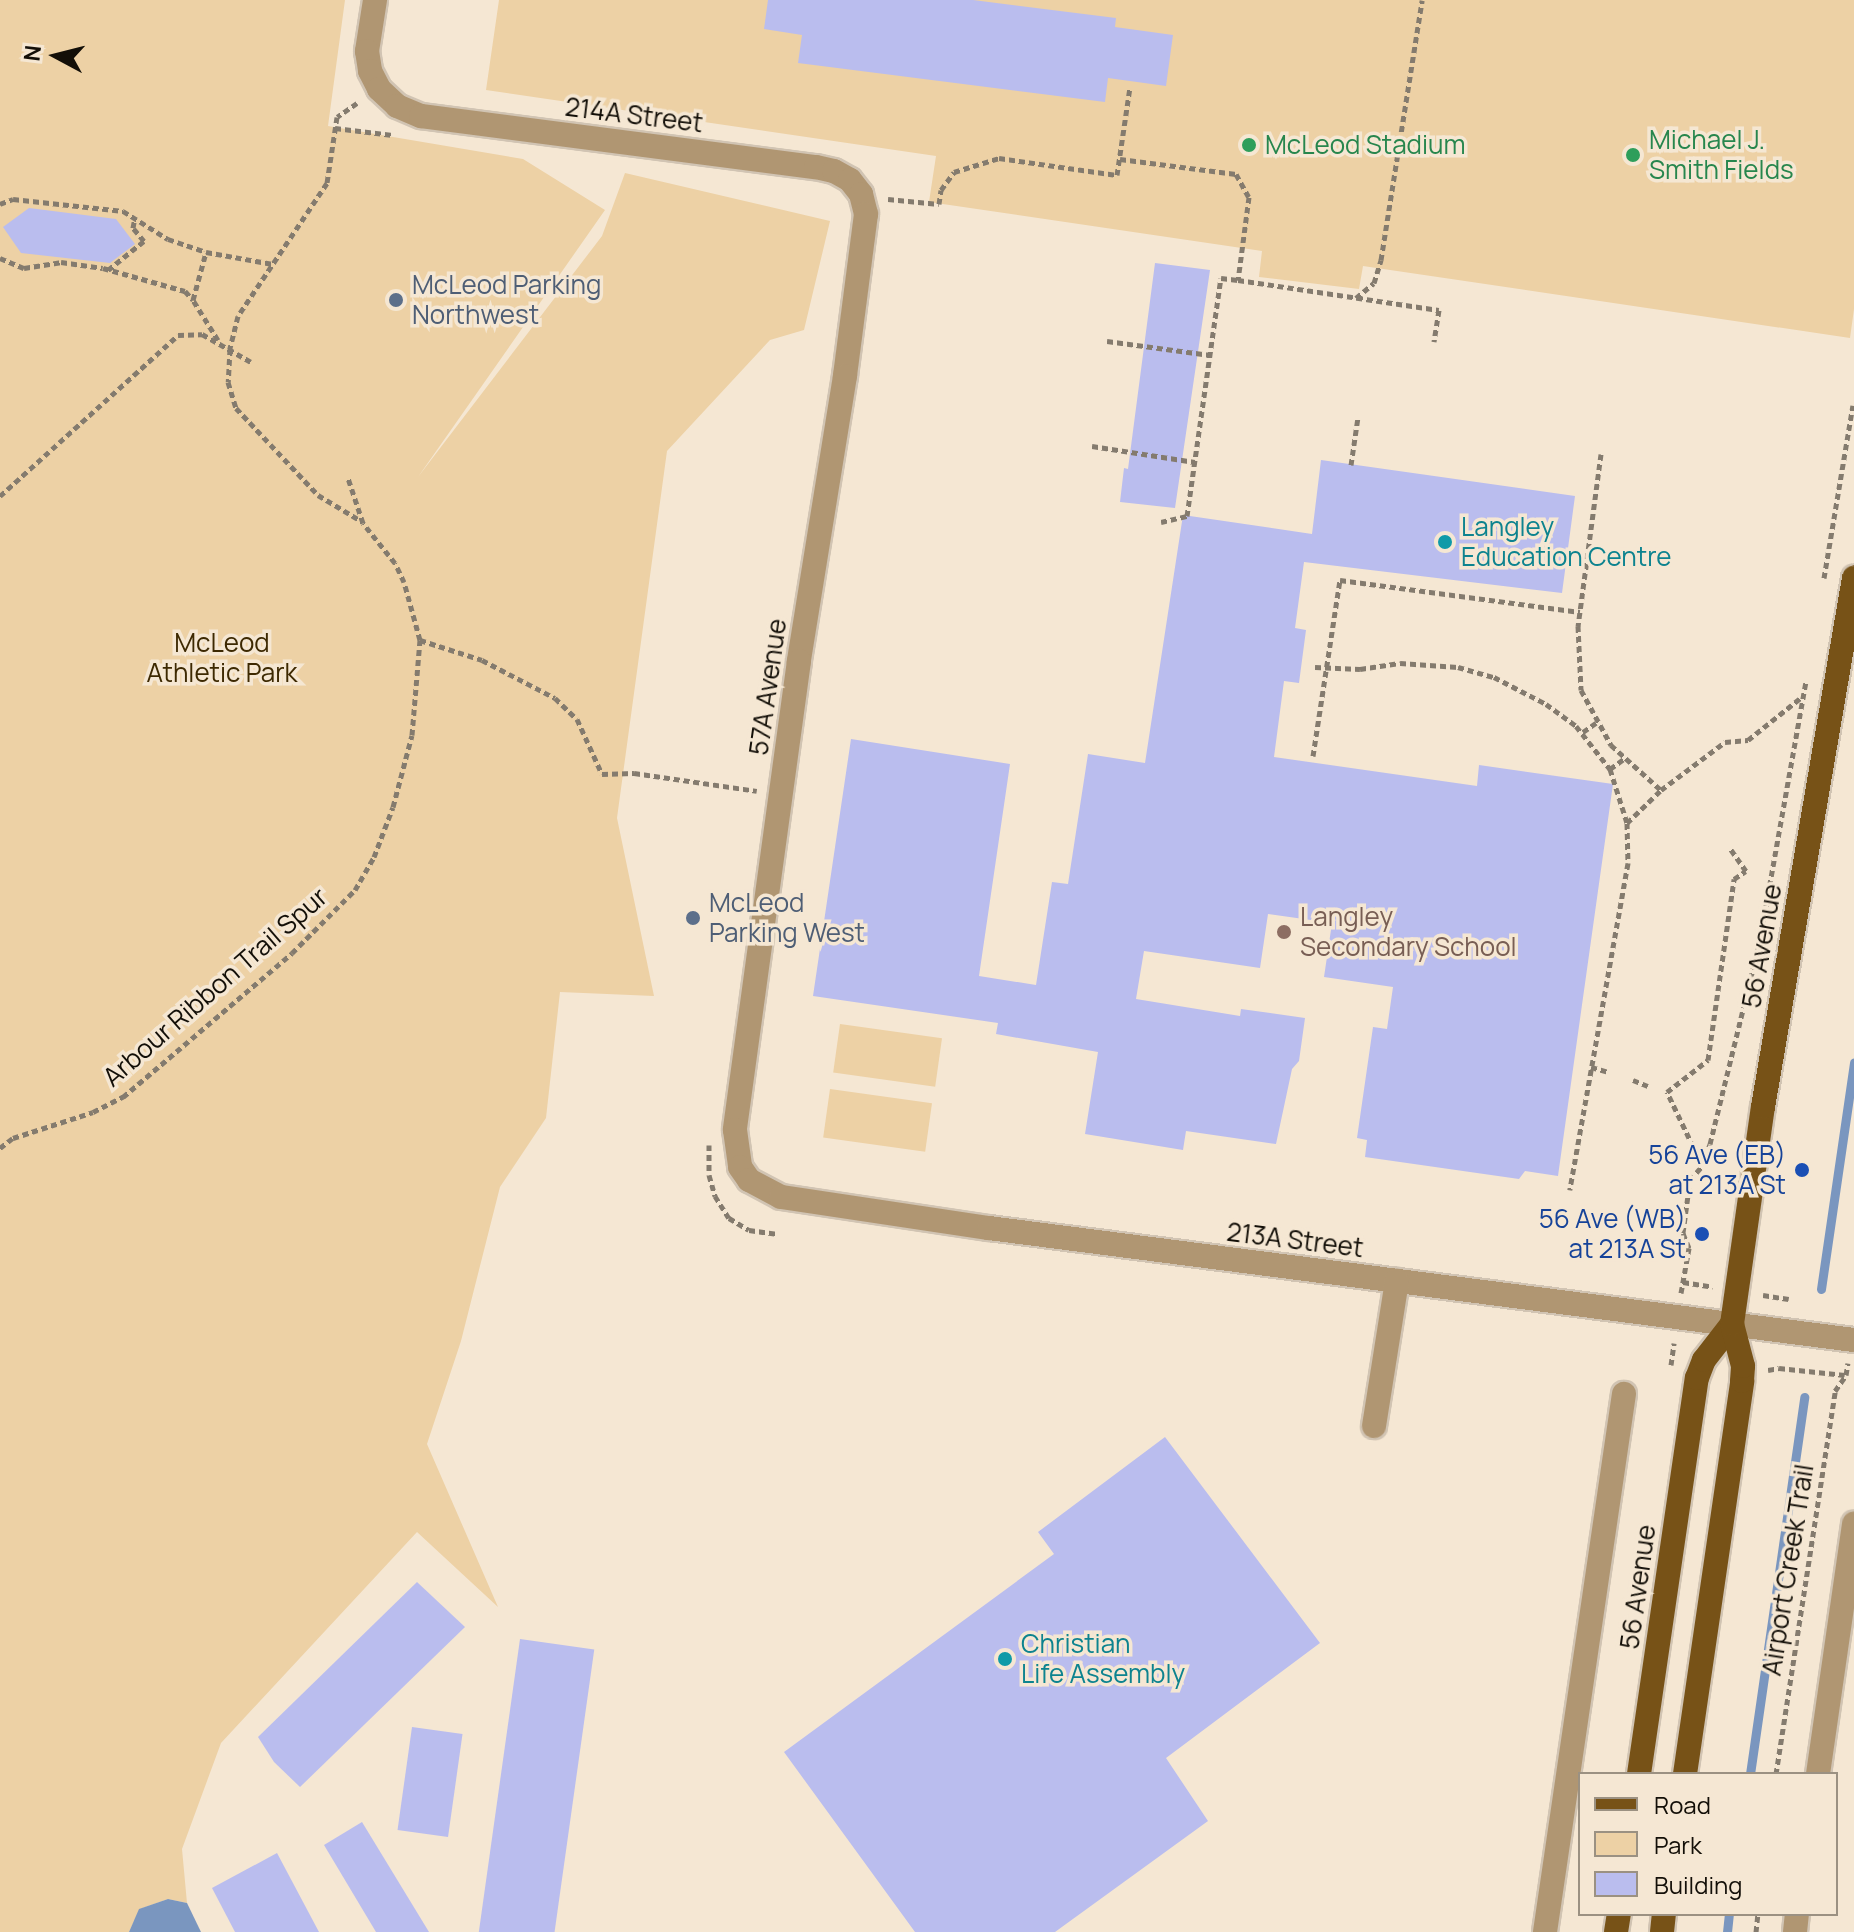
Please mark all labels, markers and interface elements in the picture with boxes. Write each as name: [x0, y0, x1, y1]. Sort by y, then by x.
north arrow: [16, 16, 96, 96]
text: N: [16, 43, 48, 63]
street label: 214A Street: [563, 91, 705, 139]
place label: Michael J. Smith Fields: [1649, 124, 1794, 186]
place label: McLeod Stadium: [1265, 129, 1466, 161]
marker: McLeod Stadium: [1240, 136, 1258, 154]
marker: Michael J. Smith Fields: [1624, 146, 1642, 164]
place label: McLeod Parking Northwest: [412, 269, 601, 330]
marker: McLeod Parking Northwest: [387, 291, 405, 309]
place label: Langley Education Centre: [1461, 511, 1672, 572]
marker: Langley Education Centre: [1436, 533, 1454, 551]
street label: 57A Avenue: [743, 617, 793, 757]
park label: McLeod Athletic Park: [147, 627, 297, 688]
street label: Arbour Ribbon Trail Spur: [96, 881, 334, 1093]
street label: 56 Avenue: [1736, 882, 1788, 1010]
place label: McLeod Parking West: [709, 887, 865, 948]
place label: Langley Secondary School: [1300, 901, 1517, 962]
marker: McLeod Parking West: [684, 909, 702, 927]
marker: Langley Secondary School: [1275, 923, 1293, 941]
place label: 56 Ave (EB) at 213A St: [1648, 1139, 1786, 1200]
marker: 56 Ave (EB) at 213A St: [1793, 1161, 1811, 1179]
place label: 56 Ave (WB) at 213A St: [1539, 1203, 1686, 1264]
street label: 213A Street: [1225, 1216, 1365, 1264]
marker: 56 Ave (WB) at 213A St: [1693, 1225, 1711, 1243]
street label: Airport Creek Trail: [1756, 1462, 1820, 1678]
street label: 56 Avenue: [1614, 1523, 1662, 1651]
place label: Christian Life Assembly: [1021, 1628, 1185, 1690]
marker: Christian Life Assembly: [996, 1650, 1014, 1668]
legend: [1578, 1772, 1838, 1916]
text: Road: [1654, 1788, 1711, 1821]
text: Park: [1654, 1828, 1702, 1861]
text: Building: [1654, 1868, 1742, 1901]

